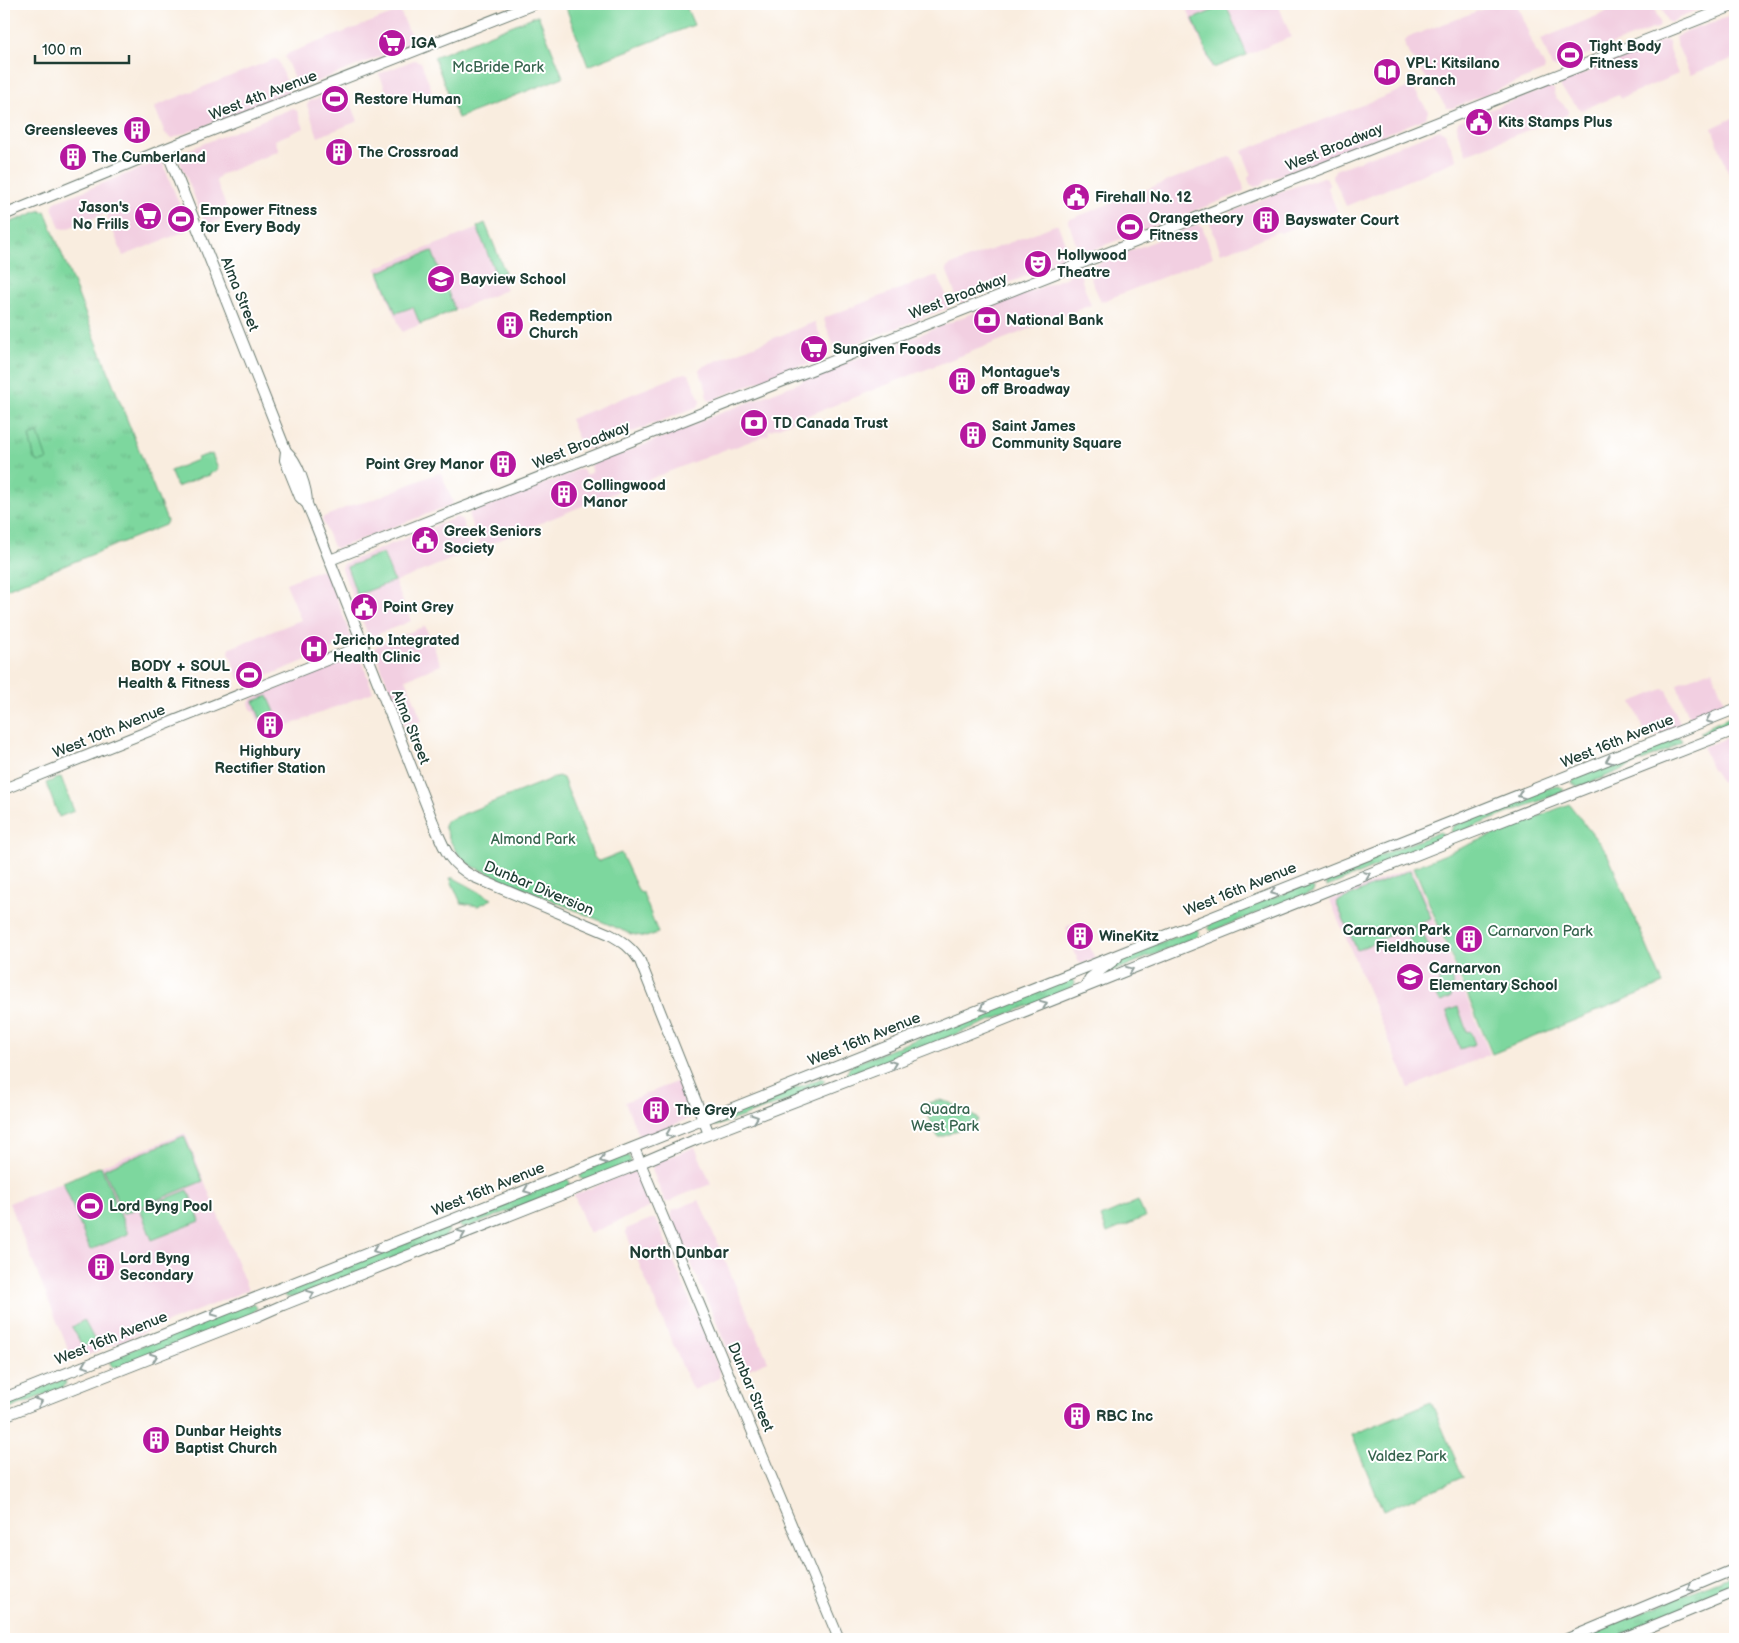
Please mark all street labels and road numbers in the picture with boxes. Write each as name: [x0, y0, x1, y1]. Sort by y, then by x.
street label: West 4th Avenue: [206, 66, 320, 125]
street label: West Broadway: [1283, 119, 1386, 176]
street label: Alma Street: [216, 254, 263, 334]
street label: West Broadway: [906, 269, 1010, 324]
street label: West Broadway: [530, 417, 633, 474]
street label: Alma Street: [387, 687, 434, 767]
street label: West 10th Avenue: [50, 700, 168, 763]
street label: West 16th Avenue: [1558, 710, 1677, 773]
street label: Dunbar Diversion: [481, 857, 597, 920]
street label: West 16th Avenue: [1181, 858, 1300, 921]
street label: West 16th Avenue: [805, 1008, 924, 1071]
street label: West 16th Avenue: [429, 1158, 548, 1221]
street label: West 16th Avenue: [52, 1307, 171, 1370]
street label: Dunbar Street: [723, 1340, 778, 1435]

